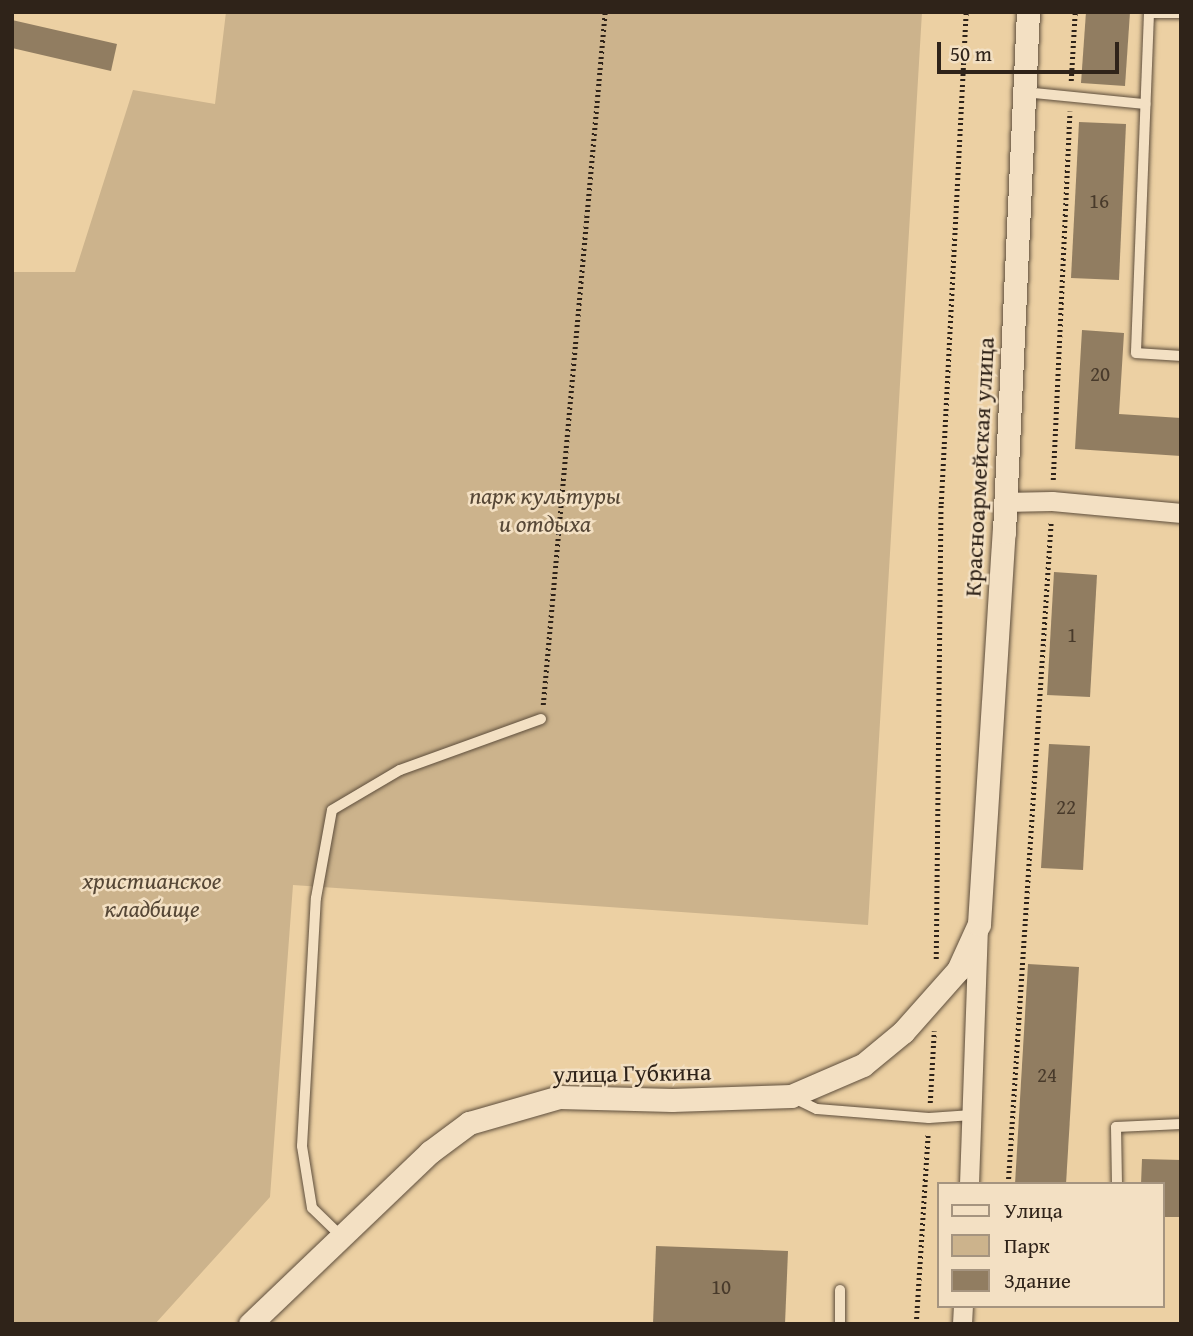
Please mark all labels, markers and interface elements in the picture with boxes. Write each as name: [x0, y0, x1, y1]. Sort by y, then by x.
scale bar: [941, 28, 1123, 72]
text: 50 m: [950, 38, 992, 69]
house number: 16: [1089, 188, 1109, 214]
street label: Красноармейская улица: [958, 337, 1000, 597]
house number: 20: [1090, 361, 1110, 387]
park label: парк культуры и отдыха: [469, 482, 621, 538]
house number: 1: [1067, 622, 1077, 648]
house number: 22: [1056, 794, 1076, 820]
park label: христианское кладбище: [83, 867, 221, 923]
street label: улица Губкина: [553, 1057, 711, 1089]
house number: 24: [1037, 1062, 1057, 1088]
legend: [937, 1182, 1165, 1308]
text: Улица: [1004, 1195, 1063, 1226]
text: Парк: [1004, 1230, 1050, 1261]
text: Здание: [1004, 1265, 1071, 1296]
house number: 10: [711, 1274, 731, 1300]

